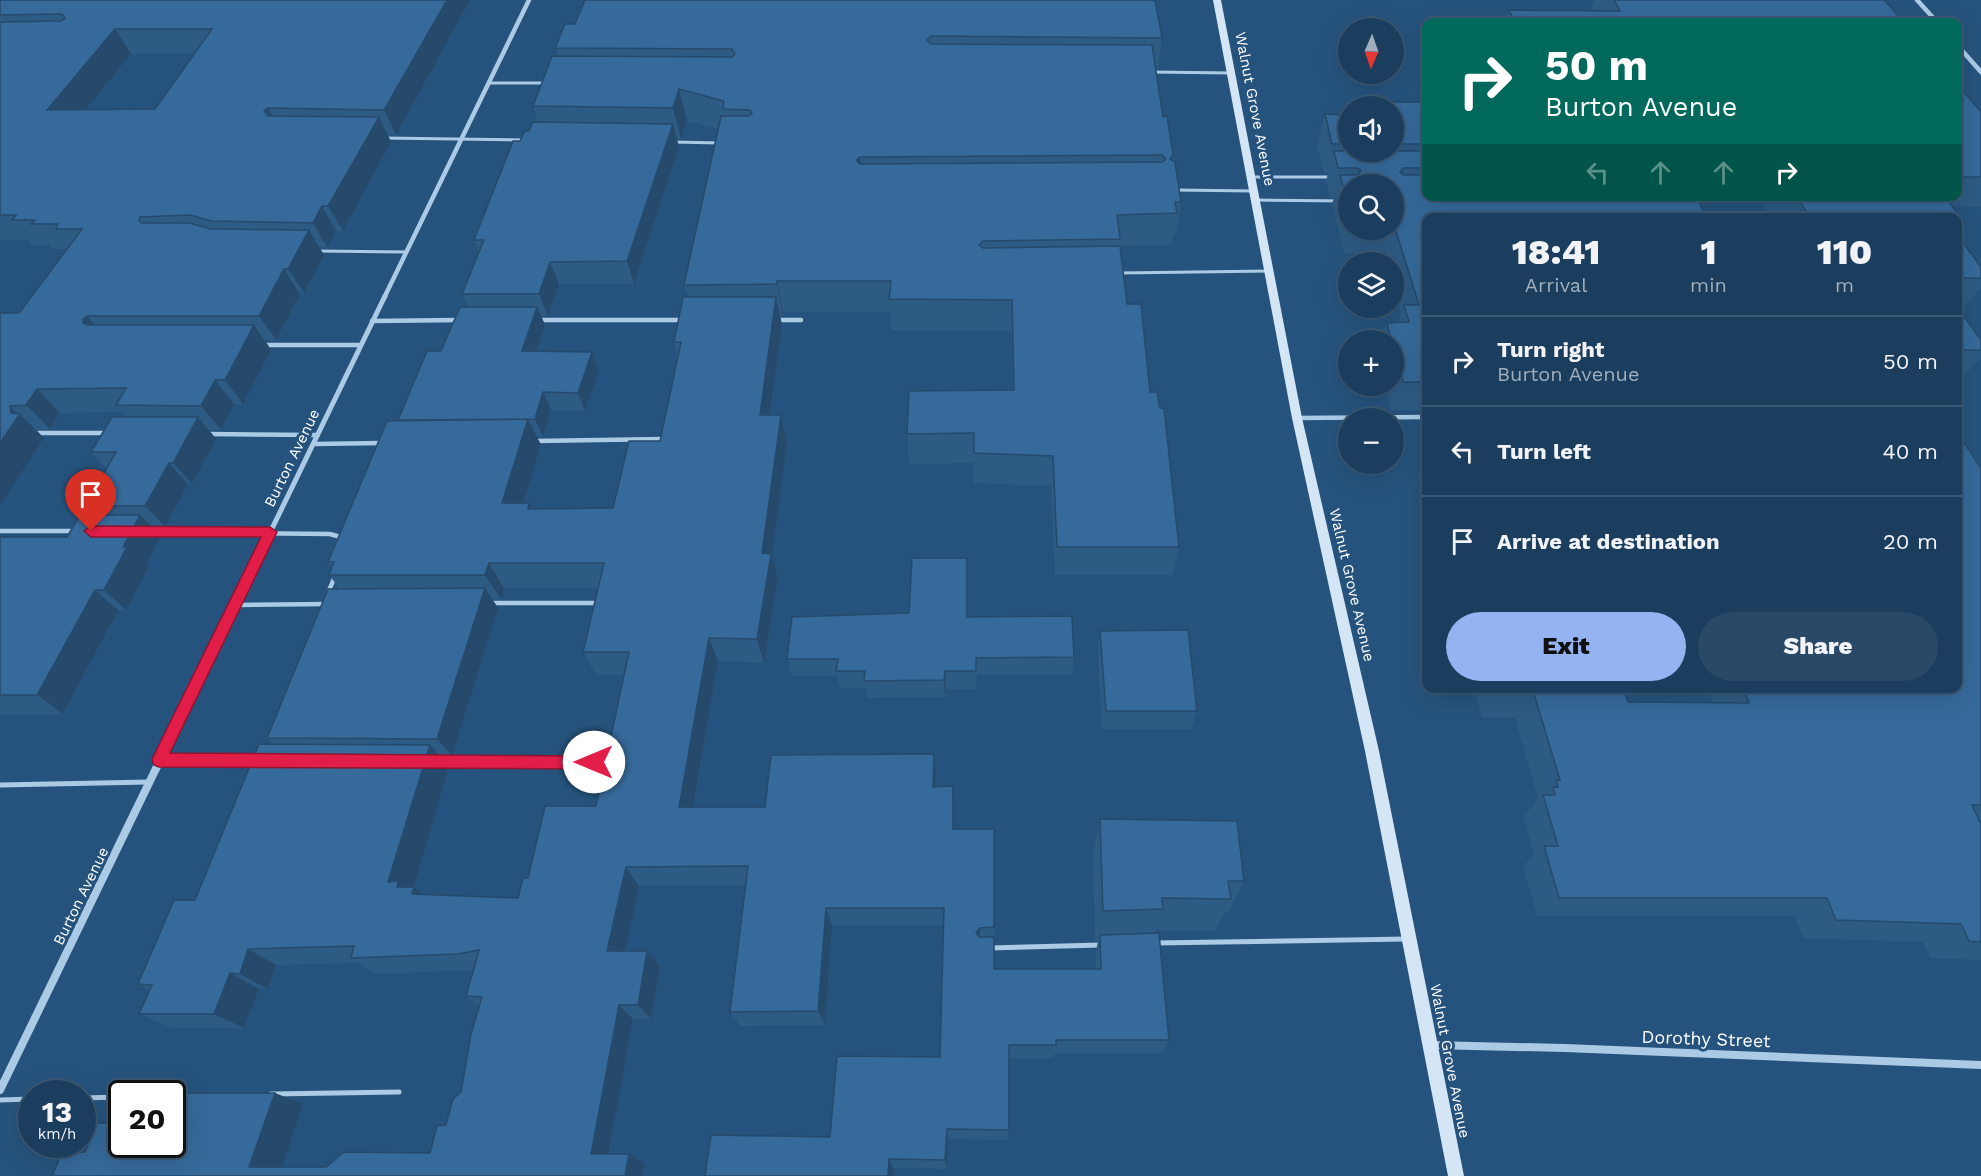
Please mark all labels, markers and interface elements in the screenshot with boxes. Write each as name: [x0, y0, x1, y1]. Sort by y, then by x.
north arrow: [1338, 18, 1404, 84]
map controls: [1338, 18, 1404, 474]
street label: Walnut Grove Avenue: [1231, 30, 1279, 188]
text: 50 m: [1545, 41, 1648, 90]
icon: right: [1446, 42, 1524, 120]
text: Burton Avenue: [1545, 91, 1737, 123]
button: sound: [1338, 96, 1404, 162]
icon: left: [1581, 156, 1614, 189]
icon: ahead: [1644, 156, 1677, 189]
icon: ahead: [1707, 156, 1740, 189]
icon: right: [1770, 156, 1803, 189]
button: search: [1338, 174, 1404, 240]
text: 18:41: [1512, 231, 1600, 273]
text: 1: [1700, 231, 1716, 273]
text: 110: [1817, 231, 1872, 273]
button: layers: [1338, 252, 1404, 318]
text: Arrival: [1525, 273, 1587, 297]
text: min: [1690, 273, 1727, 297]
text: m: [1835, 273, 1854, 297]
button: +: [1338, 330, 1404, 396]
text: Turn right: [1497, 337, 1604, 362]
icon: right: [1446, 345, 1479, 378]
text: 50 m: [1883, 349, 1938, 374]
text: Burton Avenue: [1497, 362, 1639, 386]
street label: Burton Avenue: [260, 406, 324, 510]
button: −: [1338, 408, 1404, 474]
icon: left: [1446, 435, 1479, 468]
text: Turn left: [1497, 439, 1591, 464]
text: 40 m: [1882, 439, 1938, 464]
pin: [65, 469, 116, 531]
icon: arrive: [74, 478, 107, 511]
street label: Walnut Grove Avenue: [1326, 507, 1378, 663]
icon: arrive: [1446, 525, 1479, 558]
text: Arrive at destination: [1497, 529, 1720, 554]
text: 20 m: [1883, 529, 1938, 554]
button: Exit: [1446, 612, 1686, 681]
button: Share: [1698, 612, 1938, 681]
position arrow: [562, 730, 626, 794]
street label: Burton Avenue: [49, 844, 113, 948]
street label: Walnut Grove Avenue: [1426, 982, 1474, 1140]
street label: Dorothy Street: [1641, 1026, 1771, 1051]
speed limit sign: 20: [108, 1080, 186, 1158]
text: 13: [42, 1094, 72, 1129]
text: km/h: [38, 1125, 76, 1143]

